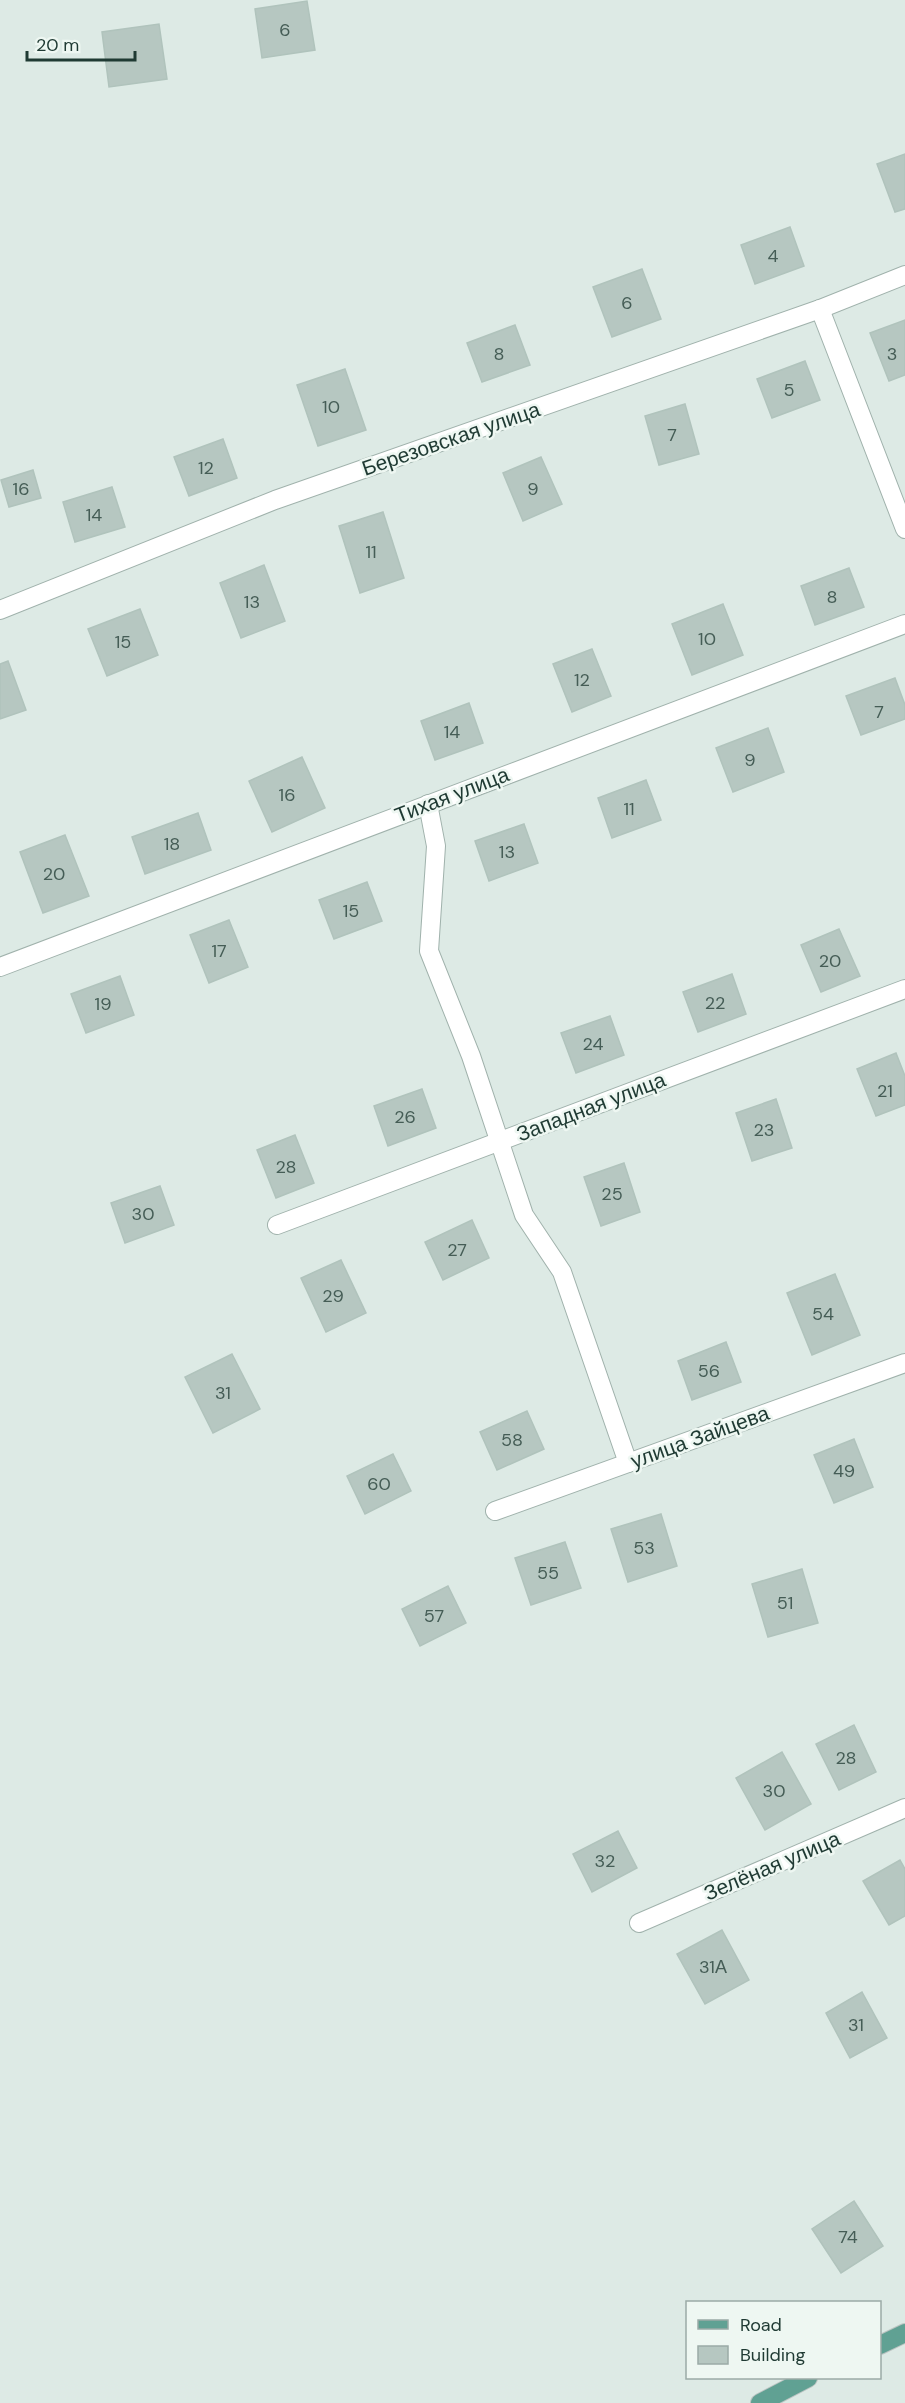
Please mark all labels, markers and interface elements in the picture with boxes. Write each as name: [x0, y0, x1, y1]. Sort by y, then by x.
house number: 6: [279, 18, 291, 42]
scale bar: [27, 24, 135, 62]
text: 20 m: [36, 33, 79, 57]
house number: 4: [768, 244, 779, 268]
house number: 6: [621, 291, 633, 315]
house number: 8: [494, 342, 504, 366]
house number: 3: [887, 342, 897, 366]
house number: 5: [784, 378, 794, 402]
house number: 10: [322, 395, 340, 419]
street label: Березовская улица: [358, 395, 544, 483]
house number: 7: [667, 423, 677, 447]
house number: 12: [198, 456, 214, 480]
house number: 16: [13, 477, 29, 501]
house number: 9: [527, 477, 539, 501]
house number: 14: [86, 503, 102, 527]
house number: 11: [365, 540, 377, 564]
house number: 8: [827, 585, 837, 609]
house number: 13: [244, 590, 260, 614]
house number: 10: [698, 627, 716, 651]
house number: 15: [115, 630, 131, 654]
house number: 12: [574, 668, 590, 692]
house number: 7: [874, 700, 884, 724]
house number: 14: [444, 720, 460, 744]
house number: 9: [744, 748, 756, 772]
street label: Тихая улица: [391, 760, 513, 830]
house number: 16: [279, 783, 295, 807]
house number: 11: [623, 797, 635, 821]
house number: 18: [164, 832, 180, 856]
house number: 13: [499, 840, 515, 864]
house number: 20: [43, 862, 65, 886]
house number: 15: [343, 899, 359, 923]
house number: 17: [211, 939, 227, 963]
house number: 20: [819, 949, 841, 973]
house number: 22: [705, 991, 725, 1015]
house number: 19: [95, 992, 111, 1016]
house number: 24: [583, 1032, 604, 1056]
street label: Западная улица: [512, 1066, 670, 1148]
house number: 21: [877, 1079, 893, 1103]
house number: 26: [394, 1105, 416, 1129]
house number: 23: [753, 1118, 775, 1142]
house number: 28: [275, 1155, 297, 1179]
house number: 25: [601, 1182, 623, 1206]
house number: 30: [132, 1202, 154, 1226]
house number: 27: [447, 1238, 467, 1262]
house number: 29: [322, 1284, 344, 1308]
house number: 54: [812, 1302, 834, 1326]
house number: 56: [698, 1359, 720, 1383]
house number: 31: [215, 1381, 231, 1405]
street label: улица Зайцева: [627, 1399, 773, 1475]
house number: 58: [501, 1428, 523, 1452]
house number: 49: [833, 1459, 855, 1483]
house number: 60: [367, 1472, 391, 1496]
house number: 53: [633, 1536, 655, 1560]
house number: 55: [537, 1561, 559, 1585]
house number: 51: [777, 1591, 793, 1615]
house number: 57: [424, 1604, 444, 1628]
house number: 28: [835, 1746, 857, 1770]
house number: 30: [763, 1779, 785, 1803]
street label: Зелёная улица: [700, 1825, 845, 1907]
house number: 32: [594, 1849, 616, 1873]
house number: 31А: [699, 1955, 727, 1979]
house number: 31: [848, 2013, 864, 2037]
house number: 74: [838, 2225, 858, 2249]
legend: [686, 2301, 881, 2379]
text: Road: [740, 2313, 782, 2337]
text: Building: [740, 2343, 805, 2367]

